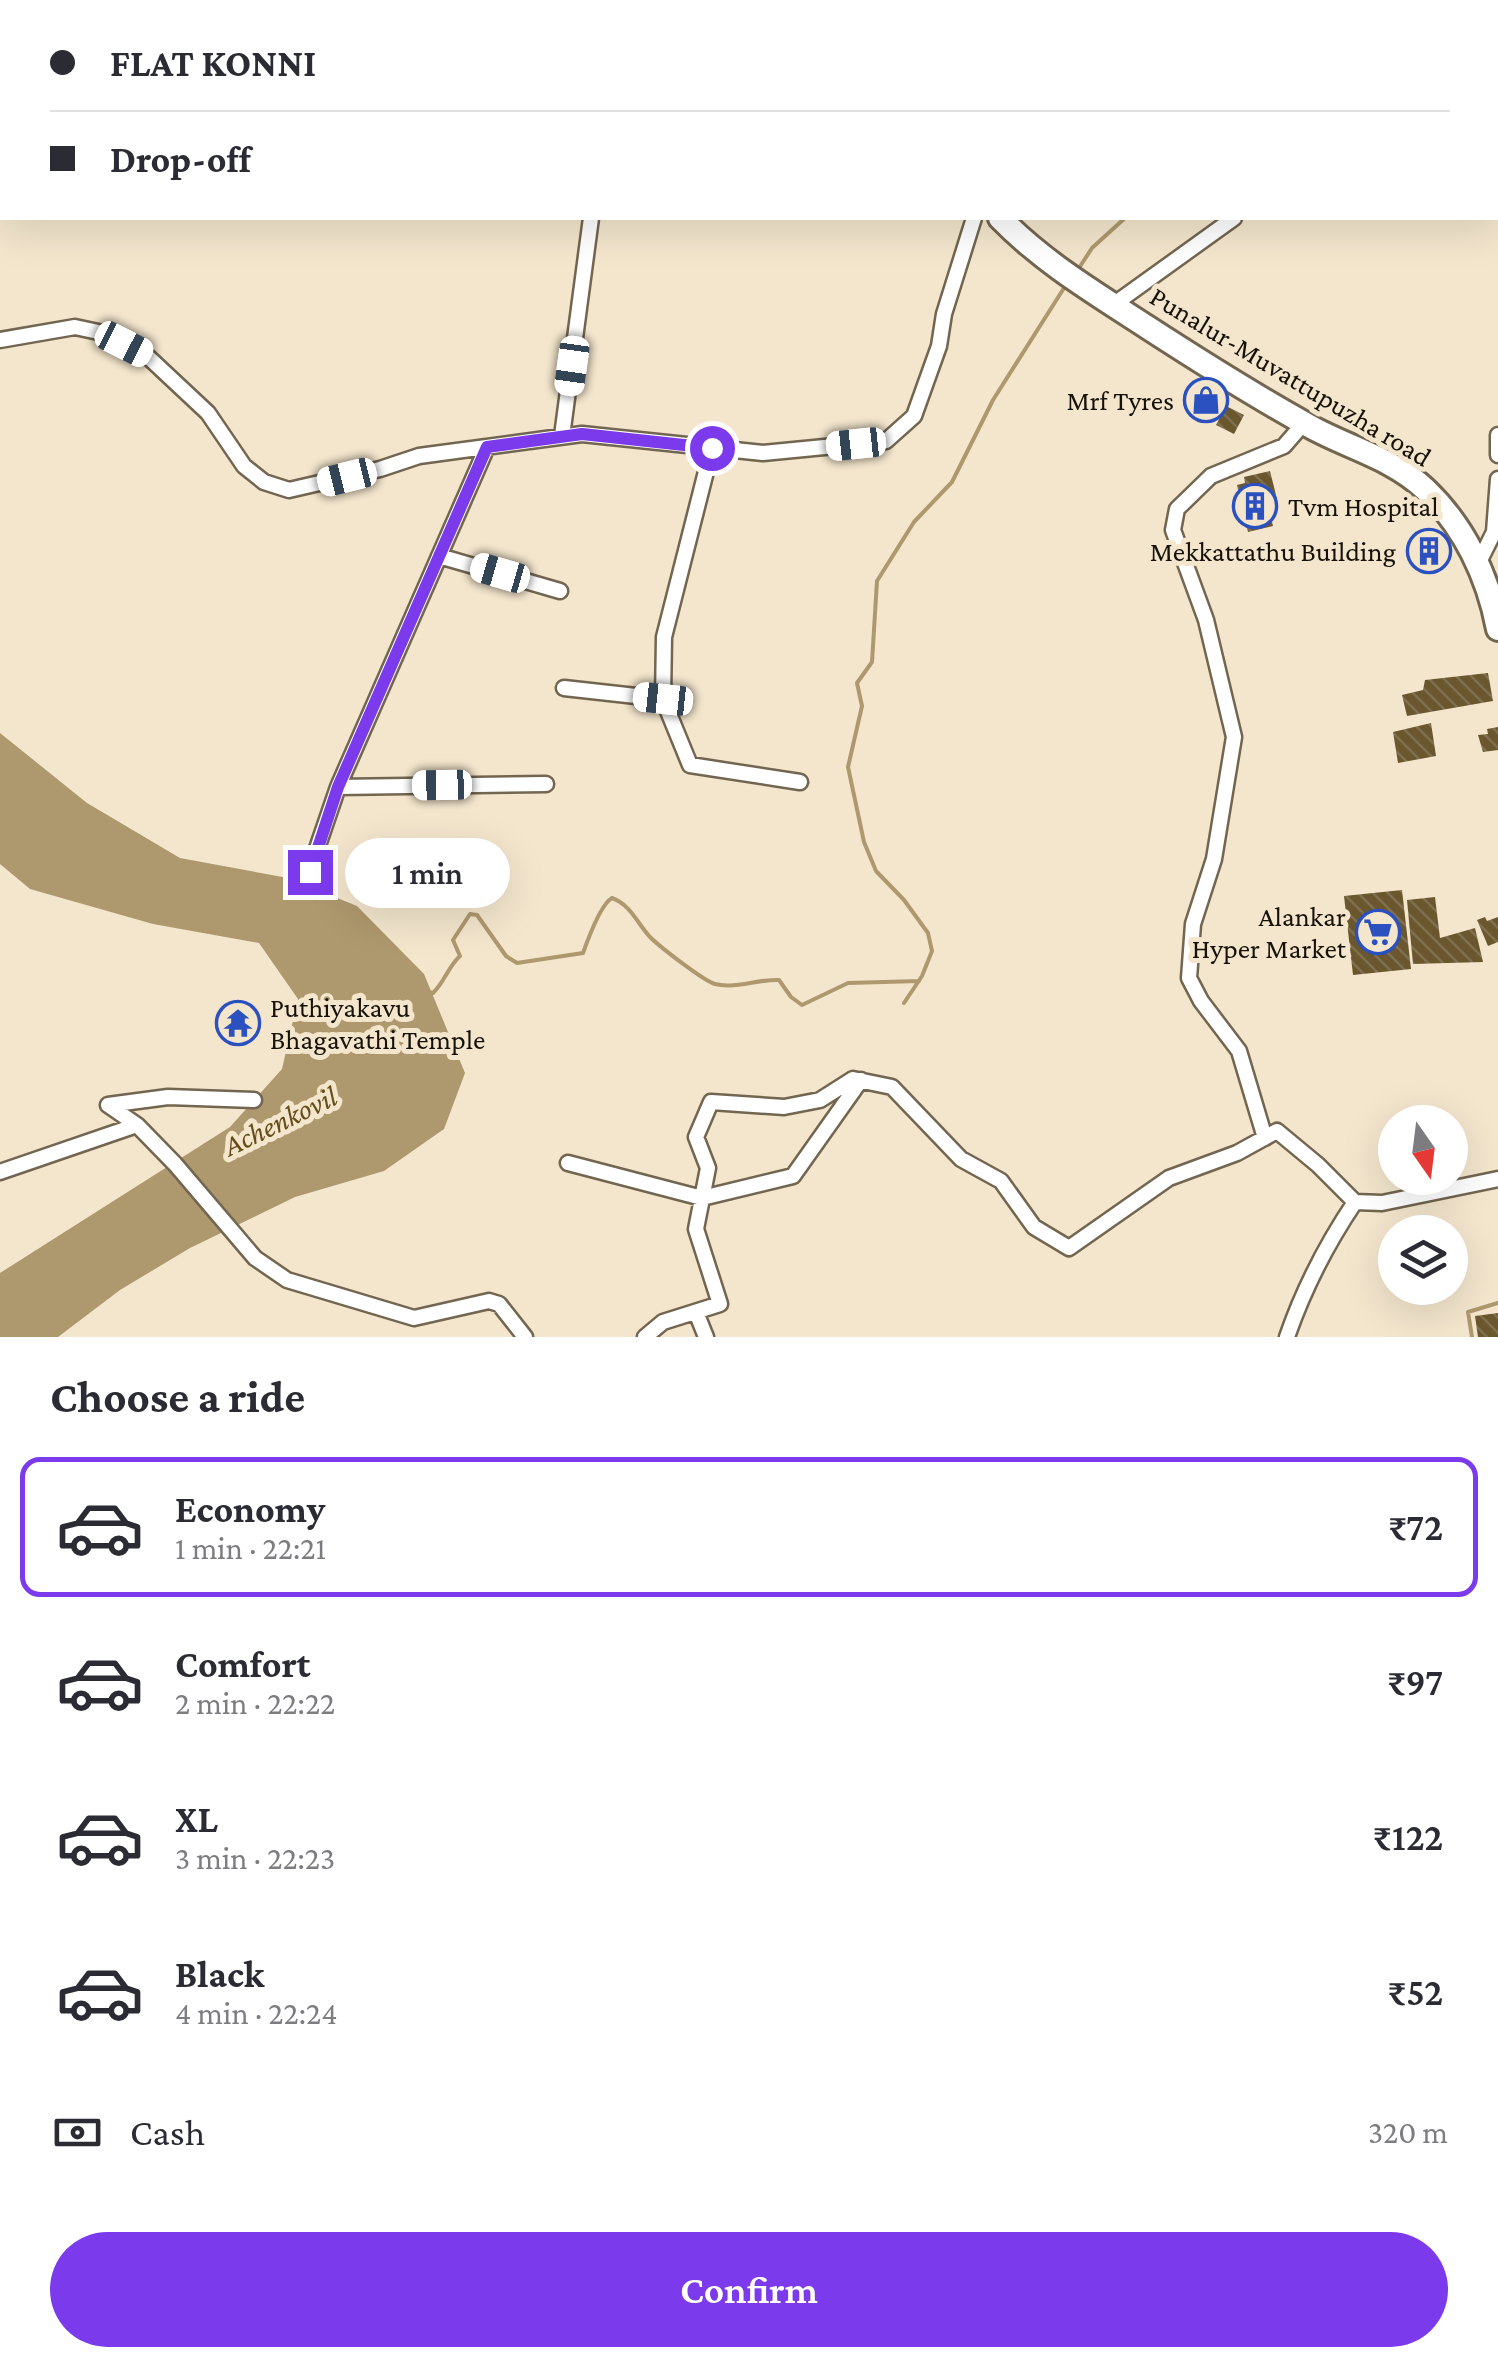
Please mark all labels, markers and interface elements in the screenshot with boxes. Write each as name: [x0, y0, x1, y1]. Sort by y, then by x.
text: FLAT KONNI: [110, 42, 316, 84]
text: Drop-off: [110, 138, 251, 180]
street label: Punalur-Muvattupuzha road: [1145, 280, 1437, 473]
car: [90, 317, 158, 371]
car: [553, 334, 591, 398]
shop icon: Mrf Tyres: [1183, 377, 1229, 423]
place label: Mrf Tyres: [1066, 385, 1174, 416]
route start: [690, 426, 735, 471]
car: [825, 426, 887, 462]
car: [314, 455, 380, 499]
building icon: Tvm Hospital: [1232, 483, 1278, 529]
place label: Tvm Hospital: [1288, 491, 1439, 522]
building icon: Mekkattathu Building: [1406, 528, 1452, 574]
place label: Mekkattathu Building: [1150, 536, 1396, 567]
car: [467, 550, 533, 596]
car: [632, 681, 694, 717]
car: [412, 769, 472, 801]
callout: 1 min: [345, 837, 510, 907]
route end: [288, 850, 333, 895]
text: 1 min: [392, 855, 463, 891]
place label: Alankar Hyper Market: [1192, 901, 1347, 964]
supermarket icon: Alankar Hyper Market: [1355, 909, 1401, 955]
place label: Puthiyakavu Bhagavathi Temple: [270, 992, 485, 1055]
temple icon: Puthiyakavu Bhagavathi Temple: [215, 1000, 261, 1046]
water label: Achenkovil: [216, 1079, 343, 1163]
north arrow: [1378, 1105, 1468, 1195]
map controls: [1378, 1105, 1468, 1305]
button: layers: [1378, 1215, 1468, 1305]
text: Choose a ride: [50, 1372, 305, 1422]
icon: car: [55, 1482, 145, 1572]
text: Economy: [175, 1488, 325, 1530]
text: ₹72: [1388, 1506, 1443, 1548]
text: 1 min · 22:21: [175, 1530, 326, 1566]
icon: car: [55, 1637, 145, 1727]
text: Comfort: [175, 1643, 311, 1685]
text: ₹97: [1387, 1661, 1443, 1703]
text: 2 min · 22:22: [175, 1685, 335, 1721]
icon: car: [55, 1792, 145, 1882]
text: XL: [175, 1798, 218, 1840]
text: ₹122: [1373, 1816, 1443, 1858]
text: 3 min · 22:23: [175, 1840, 335, 1876]
icon: car: [55, 1947, 145, 2037]
text: Black: [175, 1953, 264, 1995]
text: ₹52: [1388, 1971, 1443, 2013]
text: 4 min · 22:24: [175, 1995, 338, 2031]
icon: cash: [50, 2105, 105, 2160]
text: Cash: [130, 2111, 205, 2153]
text: 320 m: [1368, 2114, 1448, 2150]
button: Confirm: [50, 2232, 1448, 2347]

